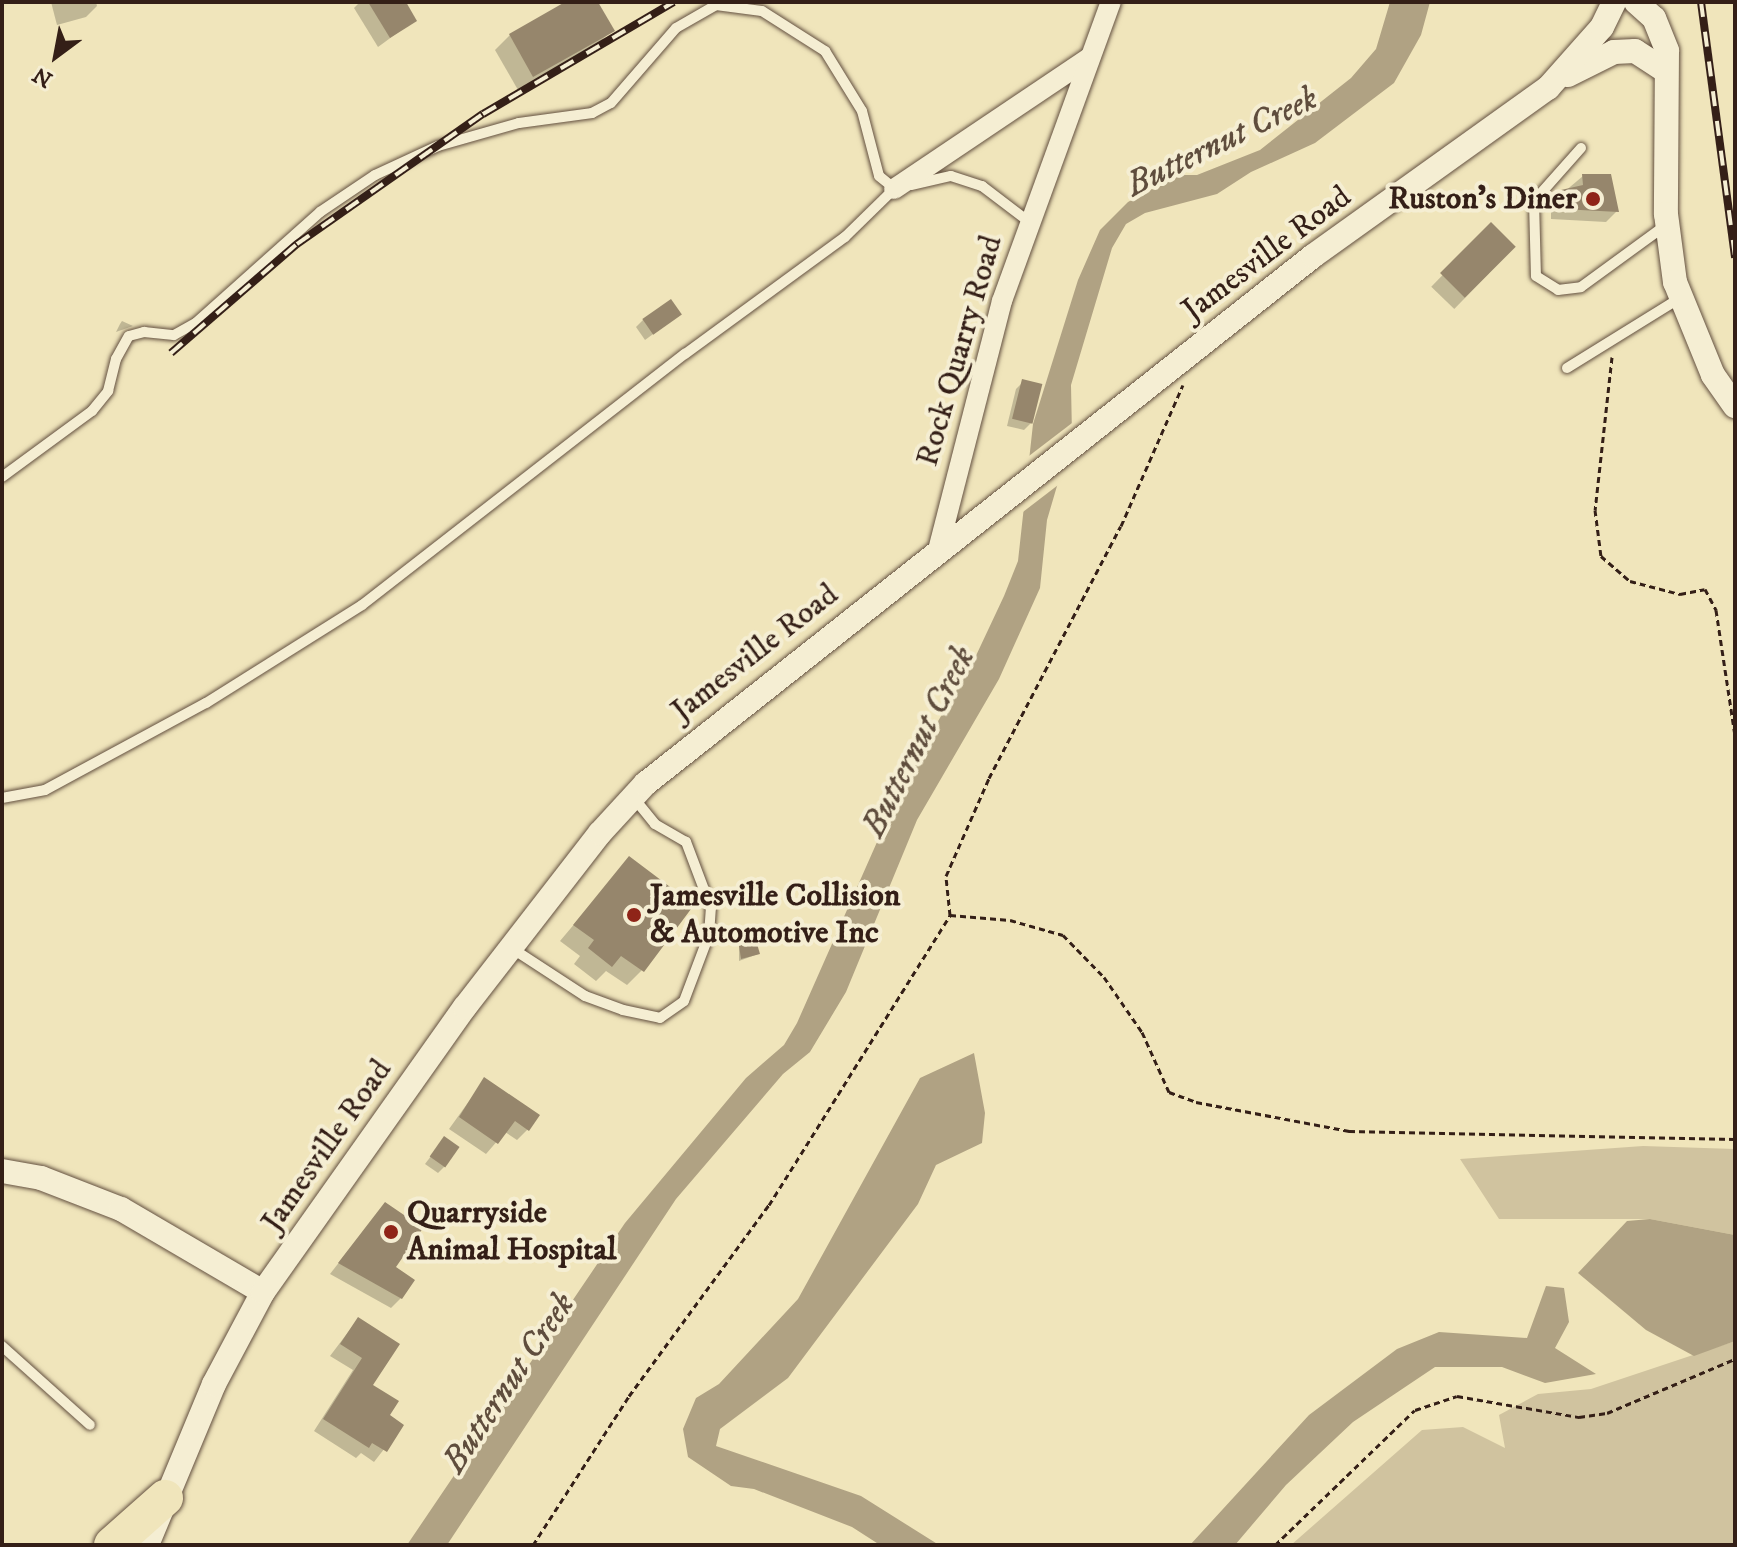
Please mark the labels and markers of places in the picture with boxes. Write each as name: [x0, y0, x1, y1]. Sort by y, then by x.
place label: Ruston's Diner: [1388, 180, 1577, 218]
marker: Ruston's Diner: [1584, 190, 1602, 208]
place label: Jamesville Collision & Automotive Inc: [650, 878, 901, 953]
marker: Jamesville Collision & Automotive Inc: [625, 906, 643, 924]
place label: Quarryside Animal Hospital: [407, 1195, 617, 1270]
marker: Quarryside Animal Hospital: [382, 1223, 400, 1241]

